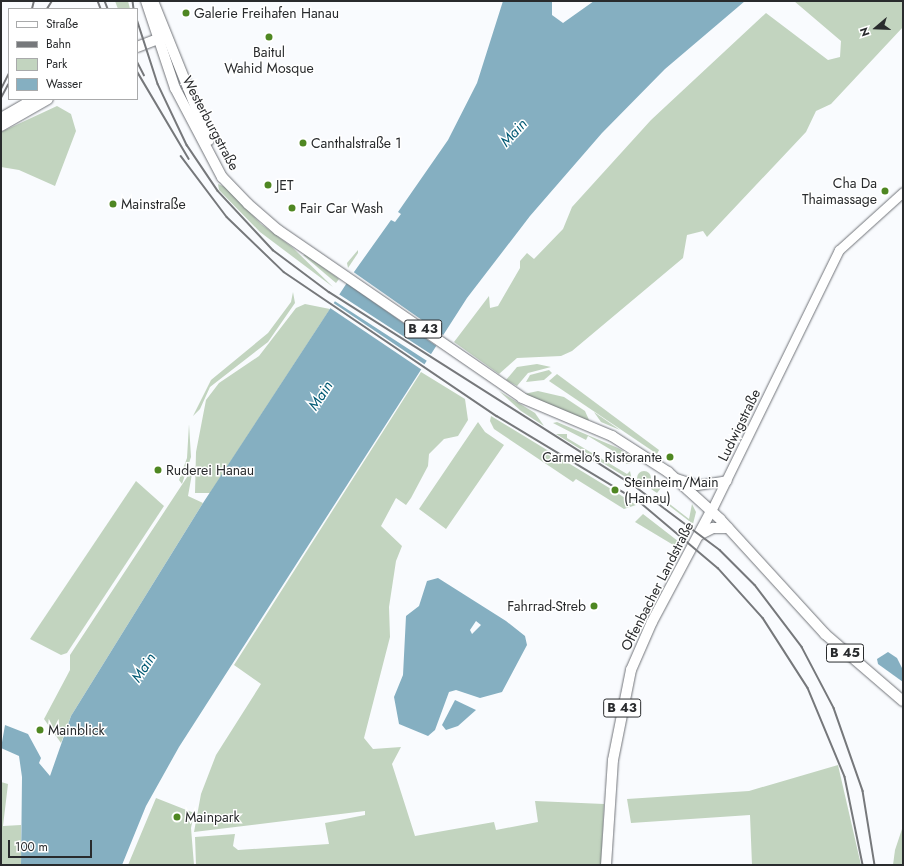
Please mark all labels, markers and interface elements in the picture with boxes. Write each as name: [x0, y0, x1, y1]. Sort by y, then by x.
place label: Galerie Freihafen Hanau: [194, 5, 339, 21]
legend: [8, 8, 138, 100]
marker: Galerie Freihafen Hanau: [181, 8, 191, 18]
north arrow: [856, 8, 896, 48]
text: Straße: [46, 15, 78, 33]
text: N: [856, 25, 874, 39]
marker: Baitul Wahid Mosque: [264, 32, 274, 42]
text: Bahn: [46, 35, 71, 53]
place label: Baitul Wahid Mosque: [224, 44, 314, 76]
text: Park: [46, 55, 67, 73]
street label: Westerburgstraße: [179, 73, 243, 173]
text: Wasser: [46, 75, 82, 93]
water label: Main: [497, 115, 531, 151]
place label: Canthalstraße 1: [311, 135, 401, 151]
marker: Canthalstraße 1: [298, 138, 308, 148]
place label: Cha Da Thaimassage: [802, 175, 877, 208]
place label: JET: [276, 177, 294, 193]
marker: JET: [263, 180, 273, 190]
marker: Cha Da Thaimassage: [880, 186, 890, 196]
place label: Mainstraße: [121, 196, 186, 212]
marker: Mainstraße: [108, 199, 118, 209]
place label: Fair Car Wash: [300, 200, 383, 216]
marker: Fair Car Wash: [287, 203, 297, 213]
road number: B 43: [404, 318, 442, 340]
water label: Main: [305, 378, 337, 414]
street label: Ludwigstraße: [714, 386, 764, 464]
place label: Carmelo's Ristorante: [542, 449, 662, 465]
marker: Carmelo's Ristorante: [665, 452, 675, 462]
place label: Ruderei Hanau: [166, 462, 254, 478]
marker: Ruderei Hanau: [153, 465, 163, 475]
place label: Steinheim/Main (Hanau): [624, 474, 719, 506]
marker: Steinheim/Main (Hanau): [609, 484, 621, 496]
street label: Offenbacher Landstraße: [617, 519, 697, 653]
place label: Fahrrad-Streb: [507, 598, 586, 614]
marker: Fahrrad-Streb: [589, 601, 599, 611]
road number: B 45: [826, 642, 864, 664]
water label: Main: [128, 650, 160, 686]
road number: B 43: [603, 697, 641, 719]
place label: Mainblick: [48, 722, 105, 738]
marker: Mainblick: [35, 725, 45, 735]
place label: Mainpark: [185, 809, 240, 825]
marker: Mainpark: [172, 812, 182, 822]
scale bar: [10, 832, 94, 858]
text: 100 m: [15, 838, 48, 856]

